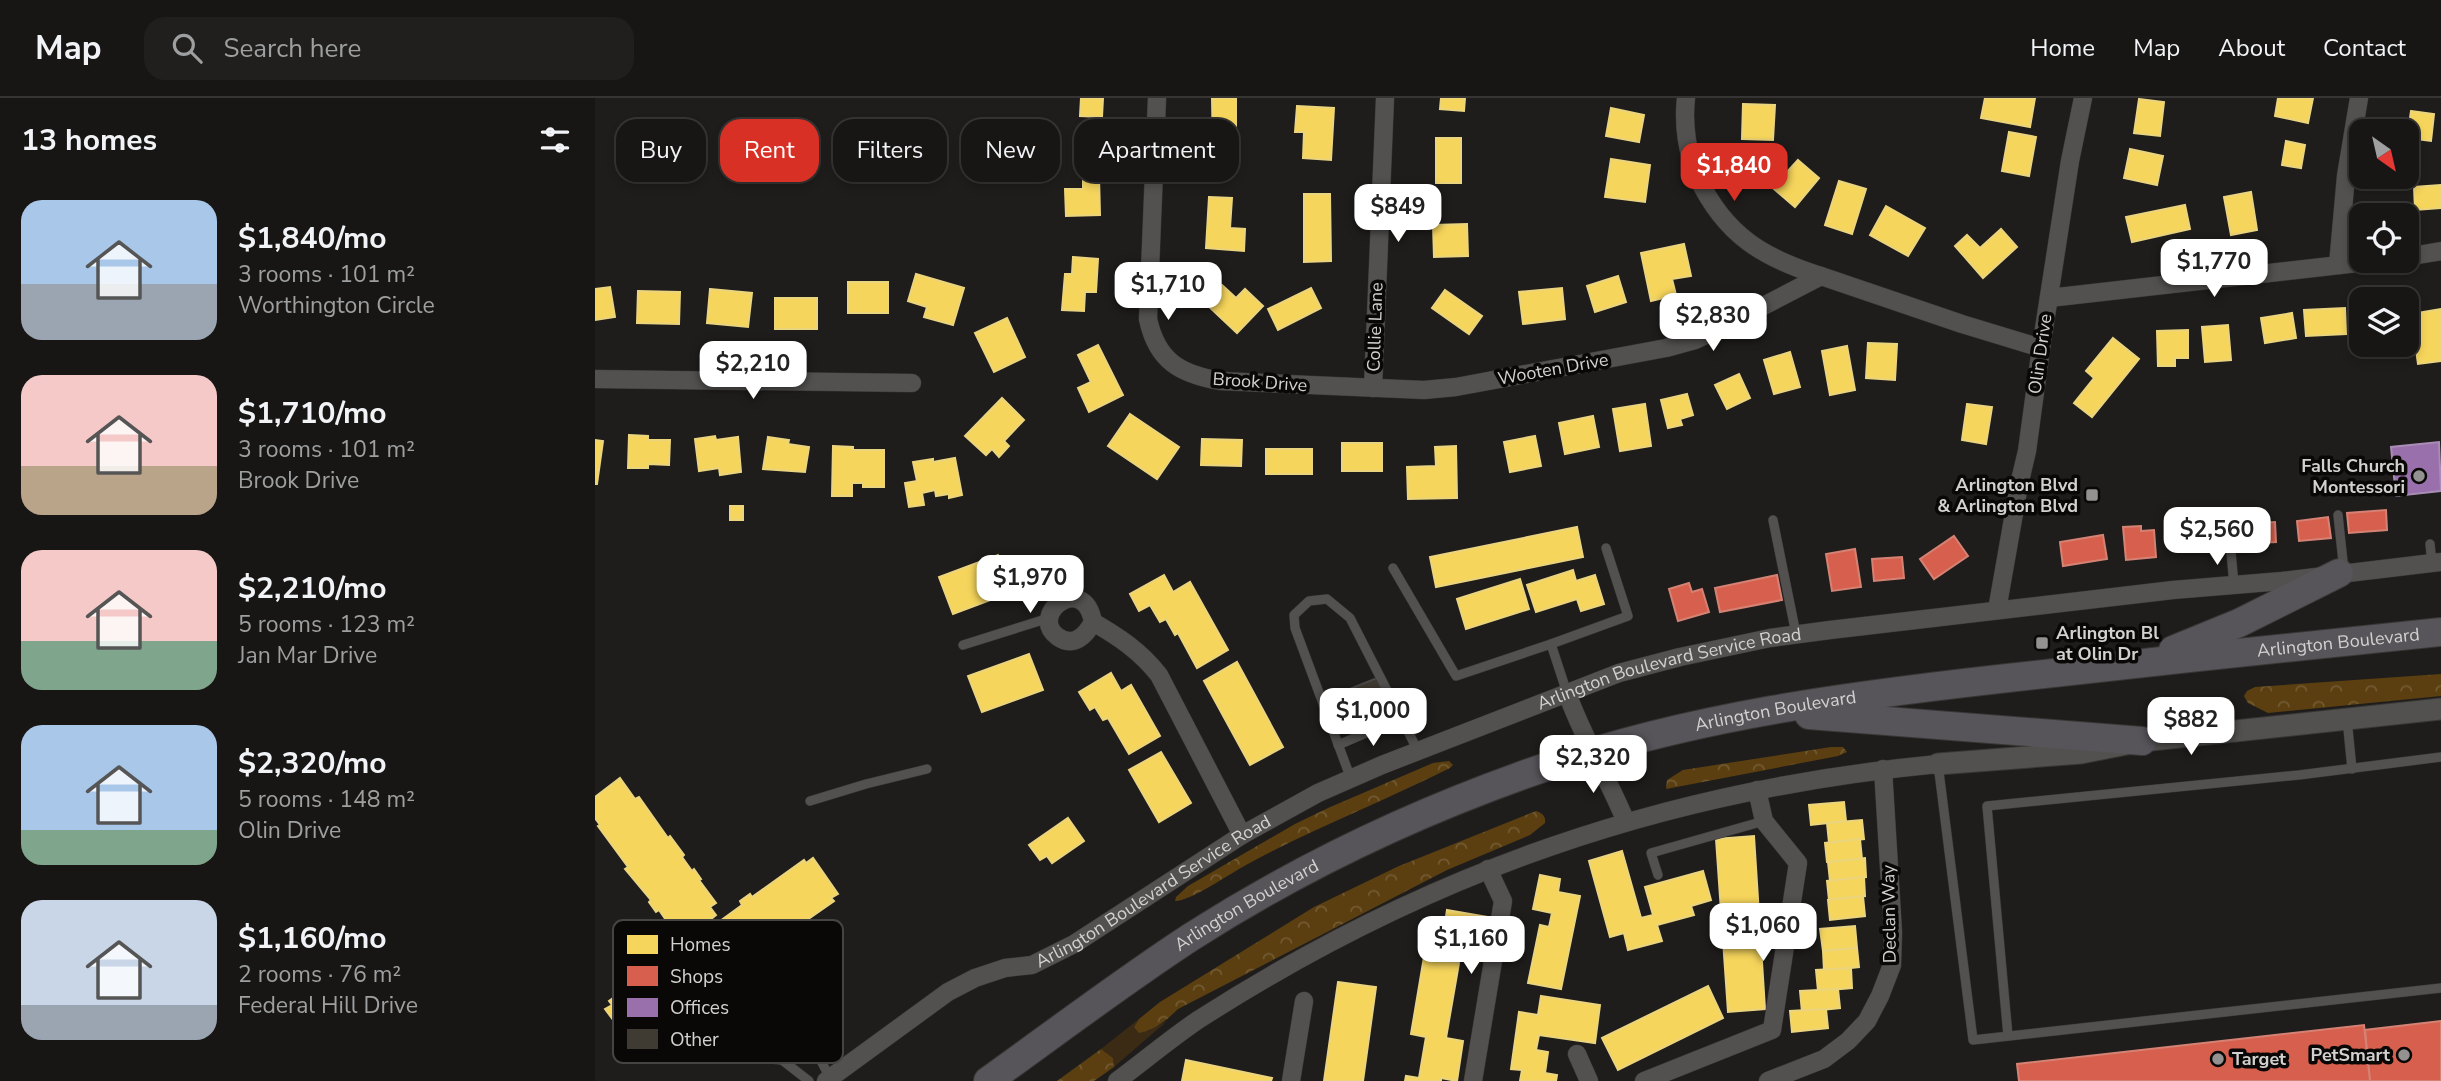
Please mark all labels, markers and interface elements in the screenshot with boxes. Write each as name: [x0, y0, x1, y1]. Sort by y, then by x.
search box: [144, 17, 634, 80]
text: Map: [35, 26, 102, 71]
icon: search: [168, 29, 206, 67]
text: Search here: [224, 31, 361, 66]
text: Home: [2030, 32, 2095, 64]
text: Map: [2133, 32, 2180, 64]
text: About: [2218, 32, 2285, 64]
text: Contact: [2323, 32, 2406, 64]
chip: Buy: [616, 119, 706, 182]
chip: Rent: [720, 119, 819, 182]
chip: Filters: [833, 119, 947, 182]
chip: New: [961, 119, 1060, 182]
chip: Apartment: [1074, 119, 1239, 182]
north arrow: [2349, 119, 2419, 189]
map controls: [2349, 119, 2419, 357]
text: 13 homes: [21, 120, 157, 161]
icon: filters: [536, 121, 574, 159]
pin: $1,840: [1677, 144, 1791, 203]
text: $1,840: [1697, 150, 1771, 181]
pin: $849: [1357, 184, 1439, 244]
text: $849: [1370, 191, 1426, 222]
button: locate: [2349, 203, 2419, 273]
text: $1,840/mo: [238, 218, 387, 259]
icon: home: [77, 228, 161, 312]
pin: $1,770: [2157, 240, 2271, 299]
text: $1,770: [2177, 246, 2251, 277]
text: 3 rooms · 101 m²: [238, 259, 415, 290]
pin: $1,710: [1111, 262, 1225, 322]
text: $1,710: [1131, 269, 1205, 300]
street label: Collie Lane: [1361, 282, 1389, 372]
button: layers: [2349, 287, 2419, 357]
text: Worthington Circle: [238, 290, 435, 321]
pin: $2,830: [1656, 294, 1770, 353]
text: $2,830: [1676, 300, 1750, 331]
street label: Olin Drive: [2022, 312, 2058, 396]
pin: $2,210: [696, 342, 810, 401]
street label: Wooten Drive: [1496, 347, 1610, 391]
text: $2,210: [716, 348, 790, 379]
street label: Brook Drive: [1212, 367, 1308, 397]
text: $1,710/mo: [238, 393, 387, 434]
icon: home: [77, 403, 161, 487]
text: 3 rooms · 101 m²: [238, 434, 415, 465]
place label: Falls Church Montessori: [2301, 454, 2405, 499]
text: Brook Drive: [238, 465, 359, 496]
marker: Falls Church Montessori: [2411, 468, 2427, 484]
place label: Arlington Blvd & Arlington Blvd: [1937, 473, 2078, 518]
marker: Arlington Blvd & Arlington Blvd: [2084, 487, 2100, 503]
pin: $2,560: [2160, 508, 2274, 567]
text: $2,560: [2180, 514, 2254, 545]
pin: $1,970: [973, 556, 1087, 615]
text: $1,970: [993, 562, 1067, 593]
text: $2,210/mo: [238, 568, 387, 609]
icon: home: [77, 578, 161, 662]
text: 5 rooms · 123 m²: [238, 609, 415, 640]
place label: Arlington Bl at Olin Dr: [2056, 621, 2159, 666]
street label: Arlington Boulevard: [2256, 622, 2421, 663]
street label: Arlington Boulevard Service Road: [1535, 624, 1805, 716]
marker: Arlington Bl at Olin Dr: [2034, 635, 2050, 651]
text: Jan Mar Drive: [238, 640, 377, 671]
street label: Arlington Boulevard: [1694, 686, 1858, 738]
pin: $1,000: [1316, 688, 1430, 748]
text: $1,000: [1336, 695, 1410, 726]
pin: $882: [2150, 698, 2232, 757]
text: $882: [2163, 704, 2219, 735]
pin: $2,320: [1536, 736, 1650, 795]
text: $2,320: [1556, 742, 1630, 773]
text: $2,320/mo: [238, 743, 387, 784]
icon: home: [77, 753, 161, 837]
text: 5 rooms · 148 m²: [238, 784, 415, 815]
street label: Arlington Boulevard Service Road: [1029, 810, 1275, 970]
text: Olin Drive: [238, 815, 341, 846]
street label: Arlington Boulevard: [1172, 857, 1324, 957]
street label: Declan Way: [1876, 864, 1902, 963]
pin: $1,060: [1706, 904, 1820, 963]
text: $1,060: [1726, 910, 1800, 941]
pin: $1,160: [1414, 916, 1528, 976]
text: $1,160/mo: [238, 918, 387, 959]
legend: [613, 920, 843, 1063]
text: $1,160: [1434, 923, 1508, 954]
icon: home: [77, 928, 161, 1012]
text: Homes: [670, 932, 731, 958]
text: 2 rooms · 76 m²: [238, 959, 401, 990]
text: Shops: [670, 964, 723, 990]
text: Federal Hill Drive: [238, 990, 418, 1021]
text: Offices: [670, 995, 729, 1021]
text: Other: [670, 1027, 719, 1053]
place label: PetSmart: [2311, 1043, 2390, 1067]
place label: Target: [2232, 1047, 2286, 1071]
marker: PetSmart: [2396, 1047, 2412, 1063]
marker: Target: [2210, 1051, 2226, 1067]

